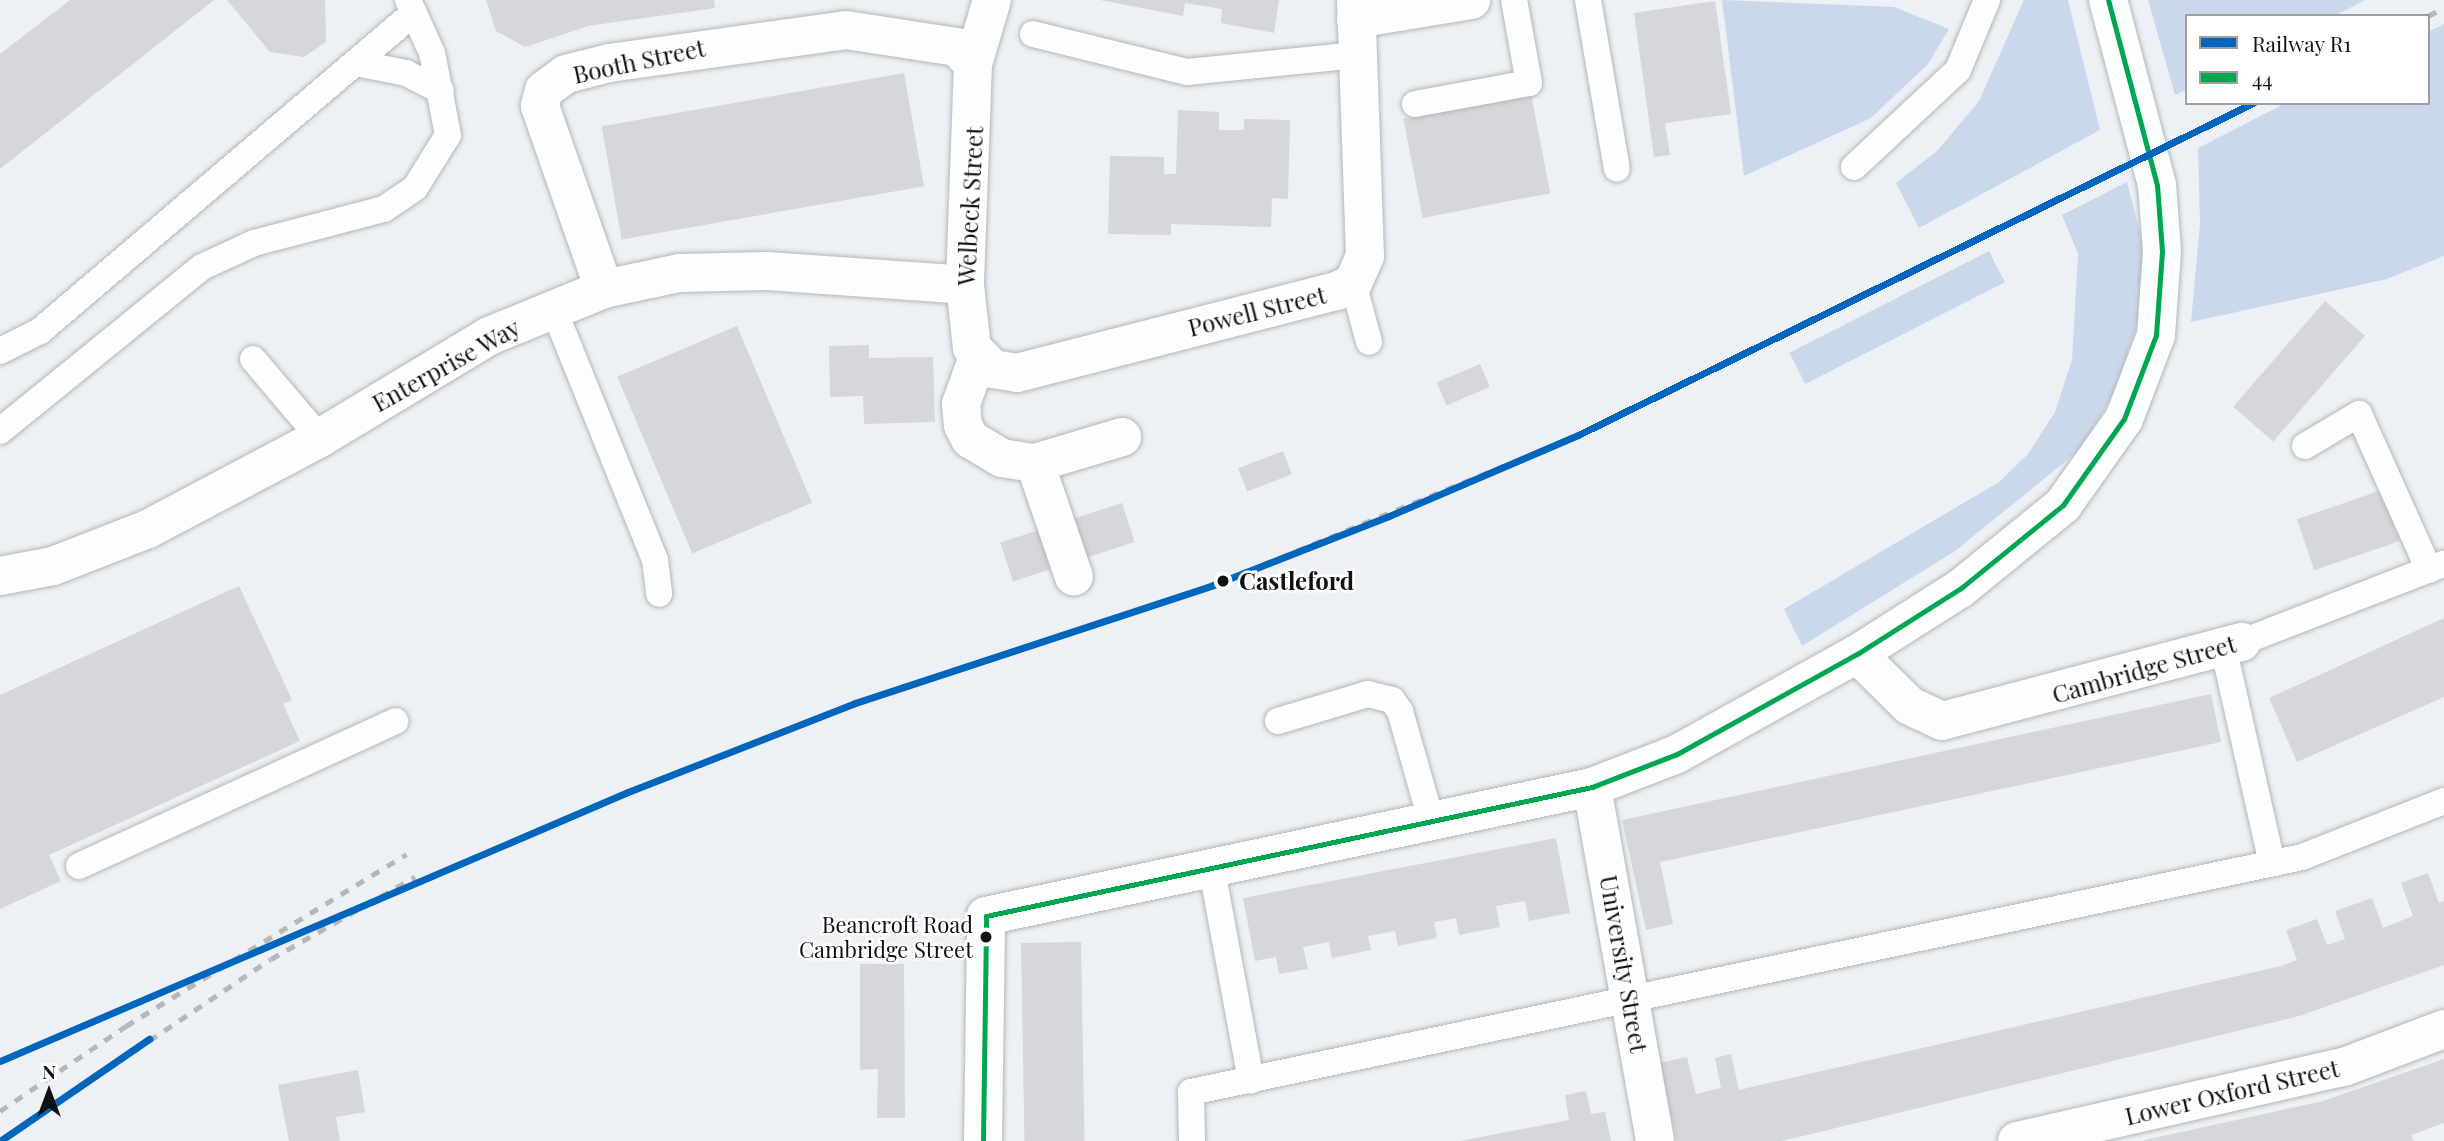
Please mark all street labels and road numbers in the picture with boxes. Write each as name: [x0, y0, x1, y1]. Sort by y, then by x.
street label: Booth Street: [570, 33, 708, 89]
street label: Welbeck Street: [951, 125, 989, 287]
street label: Powell Street: [1185, 280, 1329, 342]
street label: Enterprise Way: [367, 312, 525, 418]
street label: Cambridge Street: [2049, 629, 2239, 709]
street label: University Street: [1594, 873, 1654, 1055]
street label: Lower Oxford Street: [2122, 1053, 2342, 1131]

